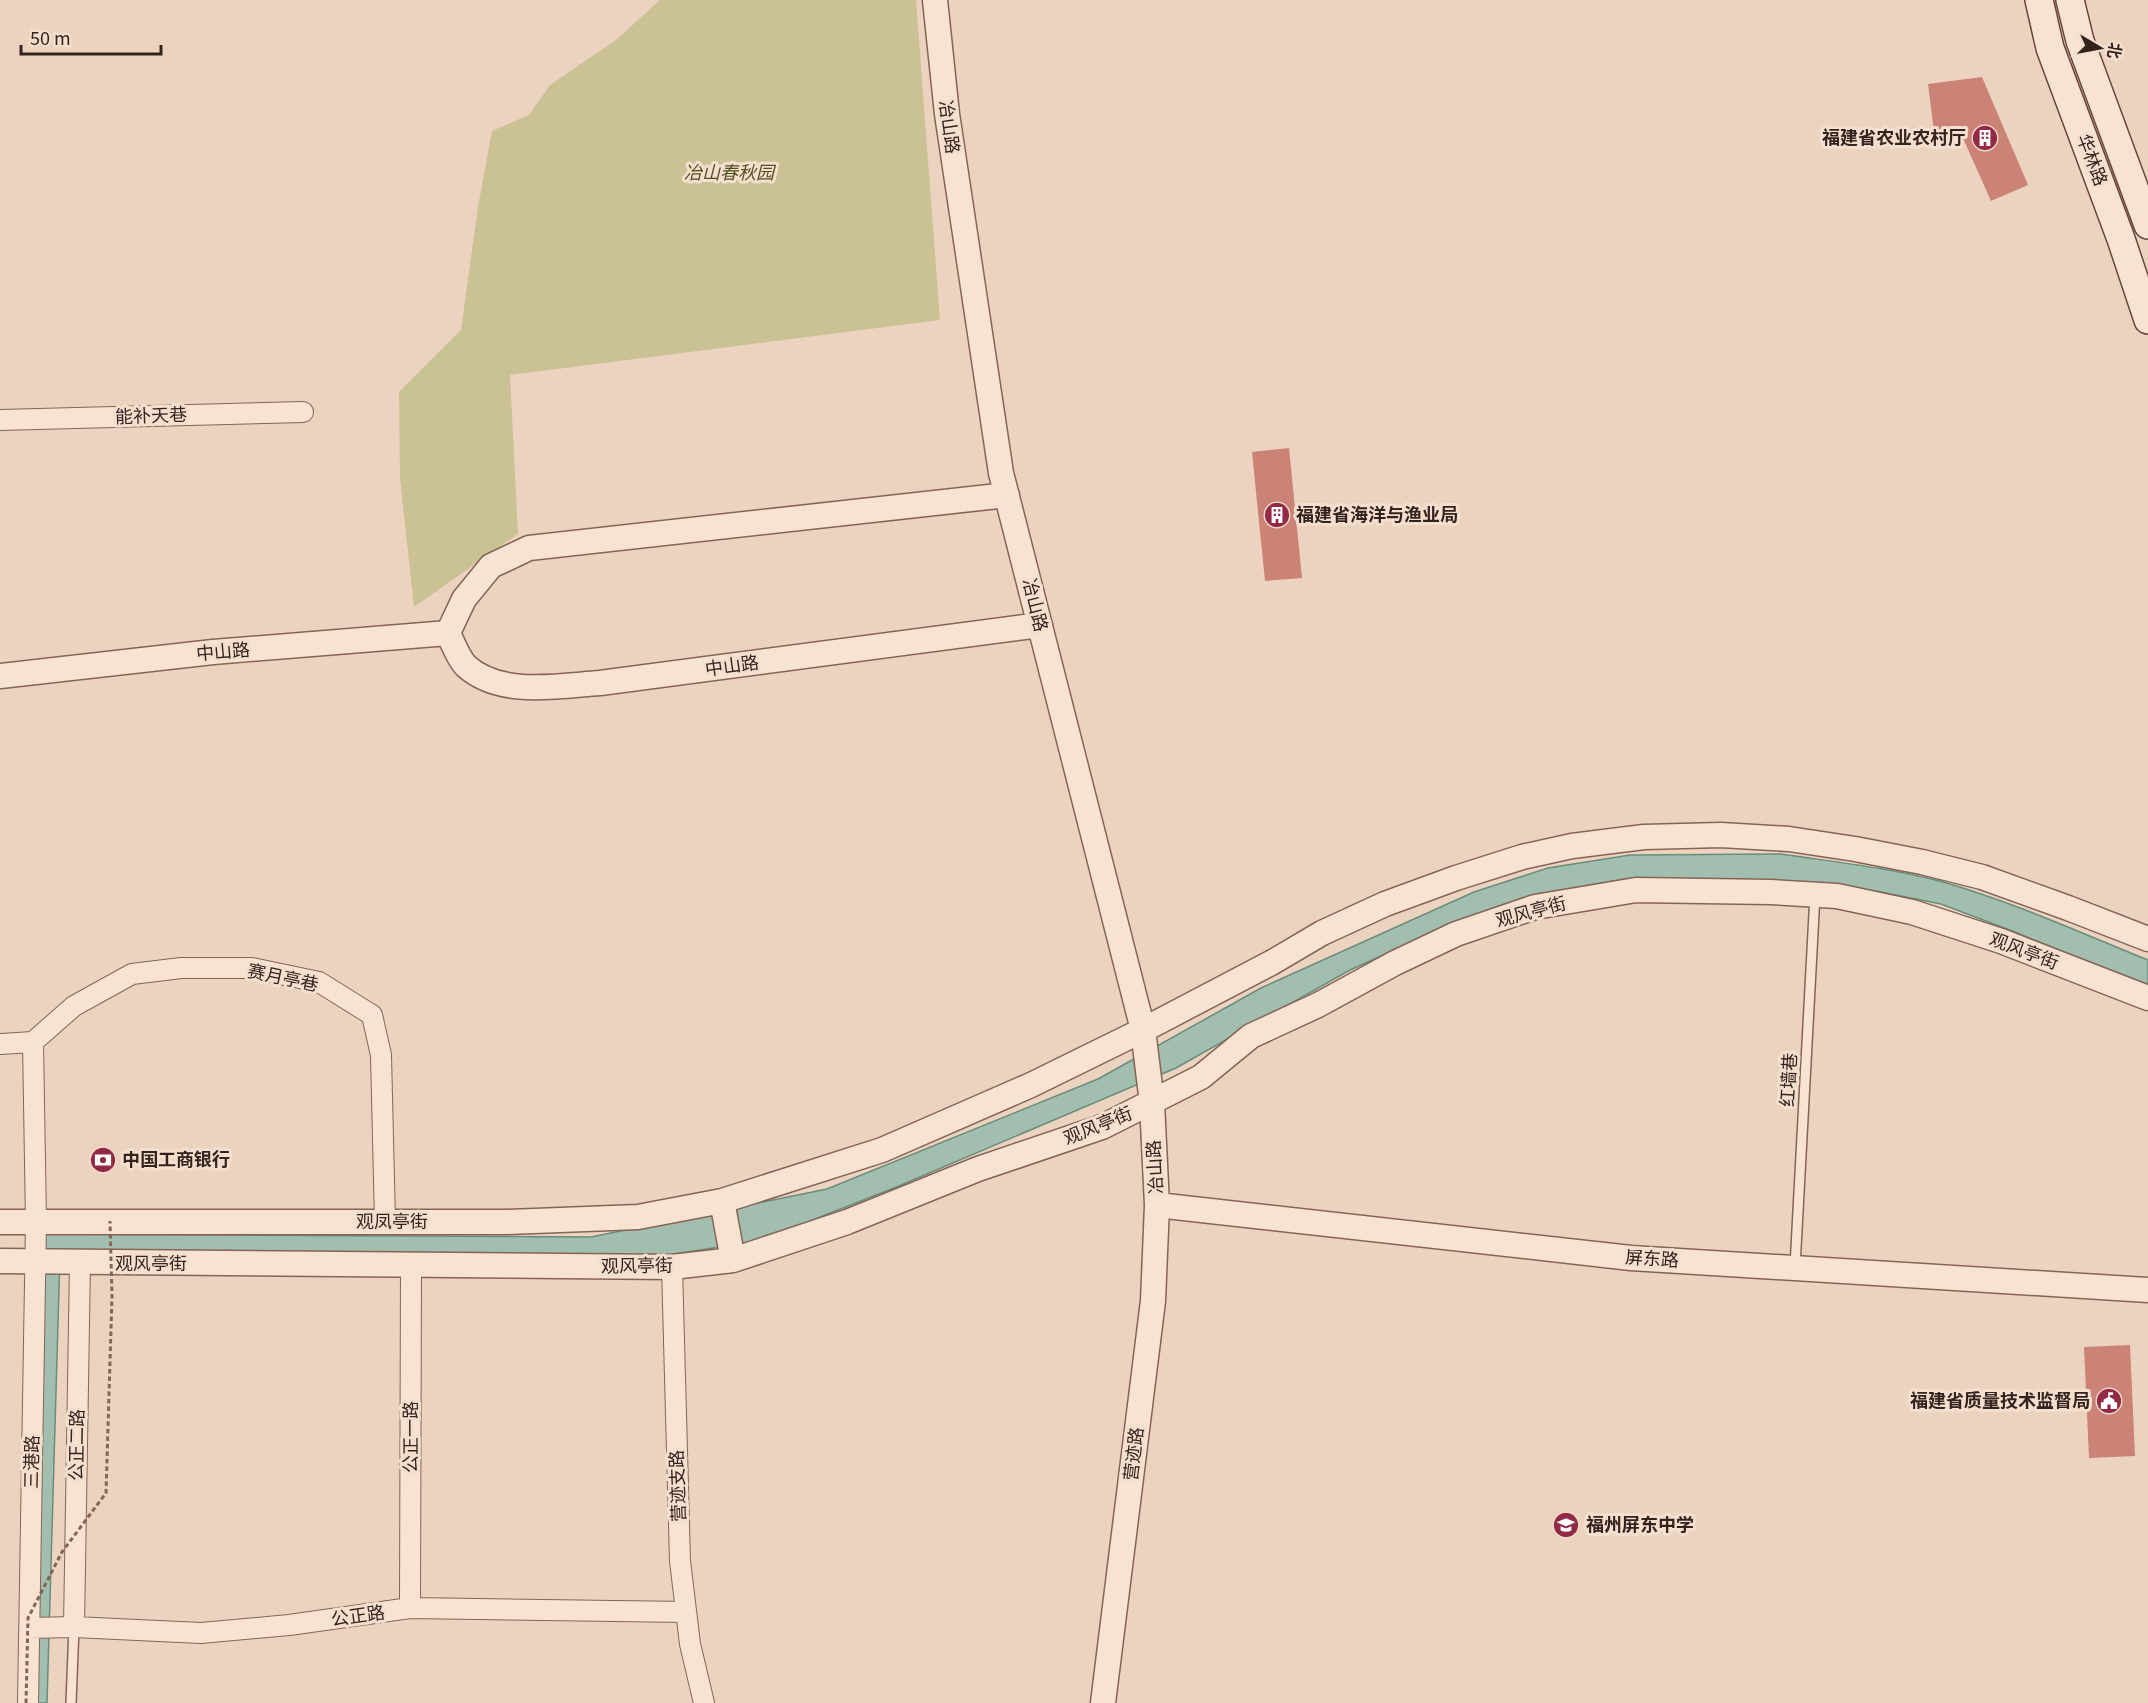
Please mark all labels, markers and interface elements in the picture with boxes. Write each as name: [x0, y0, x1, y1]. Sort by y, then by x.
scale bar: [21, 18, 160, 56]
north arrow: [2070, 18, 2130, 78]
text: 50 m: [30, 24, 71, 50]
text: 北: [2103, 41, 2129, 61]
street label: 冶山路: [934, 98, 968, 155]
place label: 福建省农业农村厅: [1822, 123, 1966, 149]
building icon: 福建省农业农村厅: [1970, 123, 2000, 153]
street label: 华林路: [2072, 129, 2116, 189]
park label: 冶山春秋园: [684, 158, 777, 184]
street label: 能补天巷: [114, 400, 187, 428]
building icon: 福建省海洋与渔业局: [1262, 500, 1292, 530]
place label: 福建省海洋与渔业局: [1296, 500, 1458, 526]
street label: 冶山路: [1018, 575, 1056, 634]
street label: 中山路: [195, 635, 251, 665]
street label: 中山路: [703, 647, 760, 681]
street label: 观风亭街: [1492, 888, 1569, 932]
street label: 观风亭街: [1986, 924, 2063, 974]
street label: 赛月亭巷: [245, 956, 321, 996]
street label: 红墙巷: [1773, 1052, 1801, 1108]
street label: 观风亭街: [1059, 1099, 1135, 1150]
street label: 冶山路: [1139, 1139, 1167, 1195]
bank icon: 中国工商银行: [88, 1145, 118, 1175]
place label: 中国工商银行: [122, 1145, 230, 1171]
street label: 观凤亭街: [356, 1207, 428, 1233]
street label: 屏东路: [1624, 1242, 1680, 1272]
street label: 观风亭街: [115, 1249, 187, 1275]
street label: 观风亭街: [601, 1250, 673, 1278]
place label: 福建省质量技术监督局: [1910, 1386, 2090, 1412]
public building icon: 福建省质量技术监督局: [2094, 1386, 2124, 1416]
street label: 公正一路: [396, 1401, 422, 1473]
street label: 公正二路: [61, 1409, 89, 1481]
street label: 营迹路: [1116, 1425, 1148, 1482]
street label: 三港路: [17, 1435, 43, 1489]
street label: 营迹支路: [662, 1450, 690, 1523]
school or university icon: 福州屏东中学: [1551, 1510, 1581, 1540]
place label: 福州屏东中学: [1586, 1510, 1694, 1536]
street label: 公正路: [329, 1597, 386, 1631]

